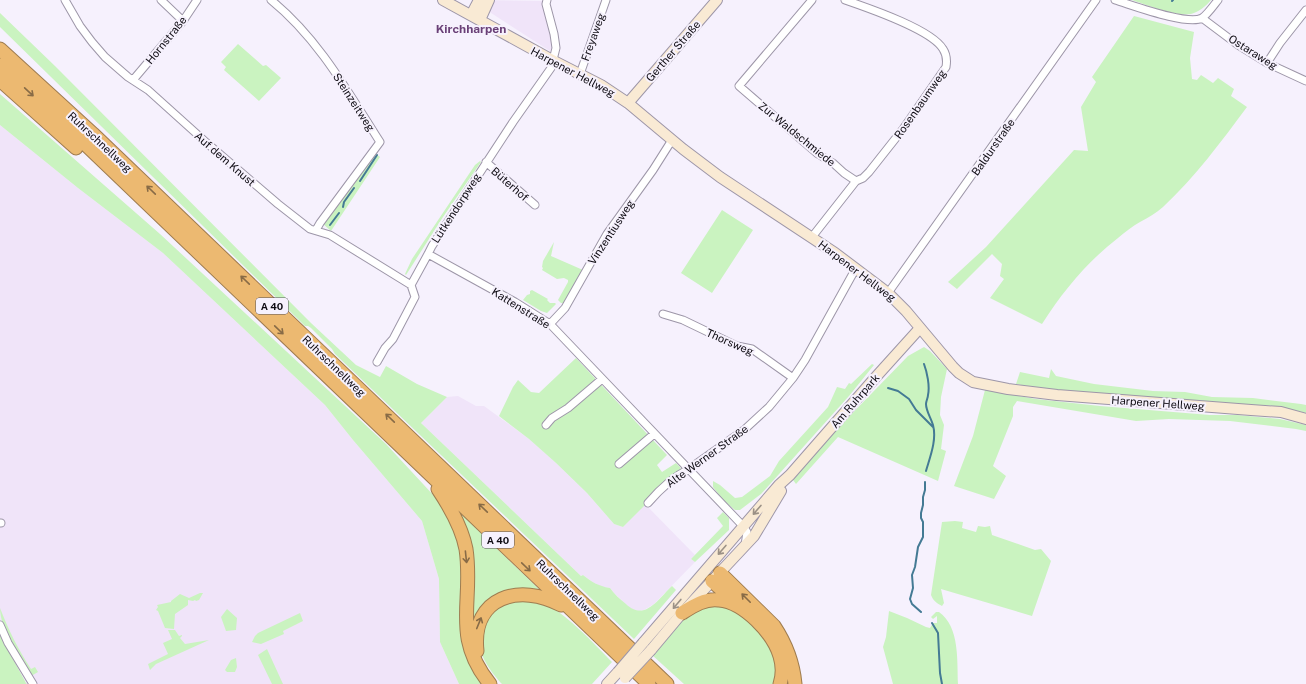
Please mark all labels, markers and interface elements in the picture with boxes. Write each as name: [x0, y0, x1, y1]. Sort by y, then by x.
street label: Freyaweg: [579, 11, 607, 63]
street label: Hornstraße: [143, 14, 189, 66]
street label: Gerther Straße: [643, 18, 703, 84]
district label: Kirchharpen: [436, 22, 506, 36]
street label: Ostaraweg: [1226, 32, 1280, 72]
street label: Harpener Hellweg: [529, 45, 617, 99]
street label: Rosenbaumweg: [892, 67, 948, 141]
street label: Steinzeitweg: [331, 71, 377, 133]
one-way arrow: [24, 87, 34, 96]
street label: Zur Waldschmiede: [756, 99, 838, 169]
street label: Ruhrschnellweg: [66, 109, 134, 175]
street label: Baldurstraße: [969, 116, 1017, 178]
street label: Auf dem Knust: [192, 130, 258, 188]
street label: Büterhof: [489, 165, 531, 204]
street label: Lütkendorpweg: [429, 171, 483, 245]
one-way arrow: [146, 185, 156, 195]
street label: Vinzentiusweg: [586, 197, 636, 267]
street label: Harpener Hellweg: [816, 238, 898, 304]
one-way arrow: [240, 275, 250, 285]
street label: Kattenstraße: [490, 285, 552, 331]
road number: A 40: [256, 298, 288, 314]
one-way arrow: [273, 325, 283, 334]
street label: Thorsweg: [705, 326, 756, 358]
street label: Ruhrschnellweg: [300, 333, 368, 399]
street label: Am Ruhrpark: [828, 372, 882, 430]
street label: Harpener Hellweg: [1111, 394, 1205, 412]
one-way arrow: [384, 414, 395, 423]
street label: Alte Werner Straße: [664, 422, 750, 490]
one-way arrow: [478, 504, 488, 513]
one-way arrow: [752, 505, 761, 516]
road number: A 40: [482, 532, 514, 548]
one-way arrow: [718, 545, 727, 555]
one-way arrow: [463, 550, 470, 563]
street label: Ruhrschnellweg: [534, 557, 602, 623]
one-way arrow: [521, 562, 531, 571]
one-way arrow: [741, 593, 751, 603]
one-way arrow: [672, 599, 681, 609]
one-way arrow: [476, 618, 484, 630]

